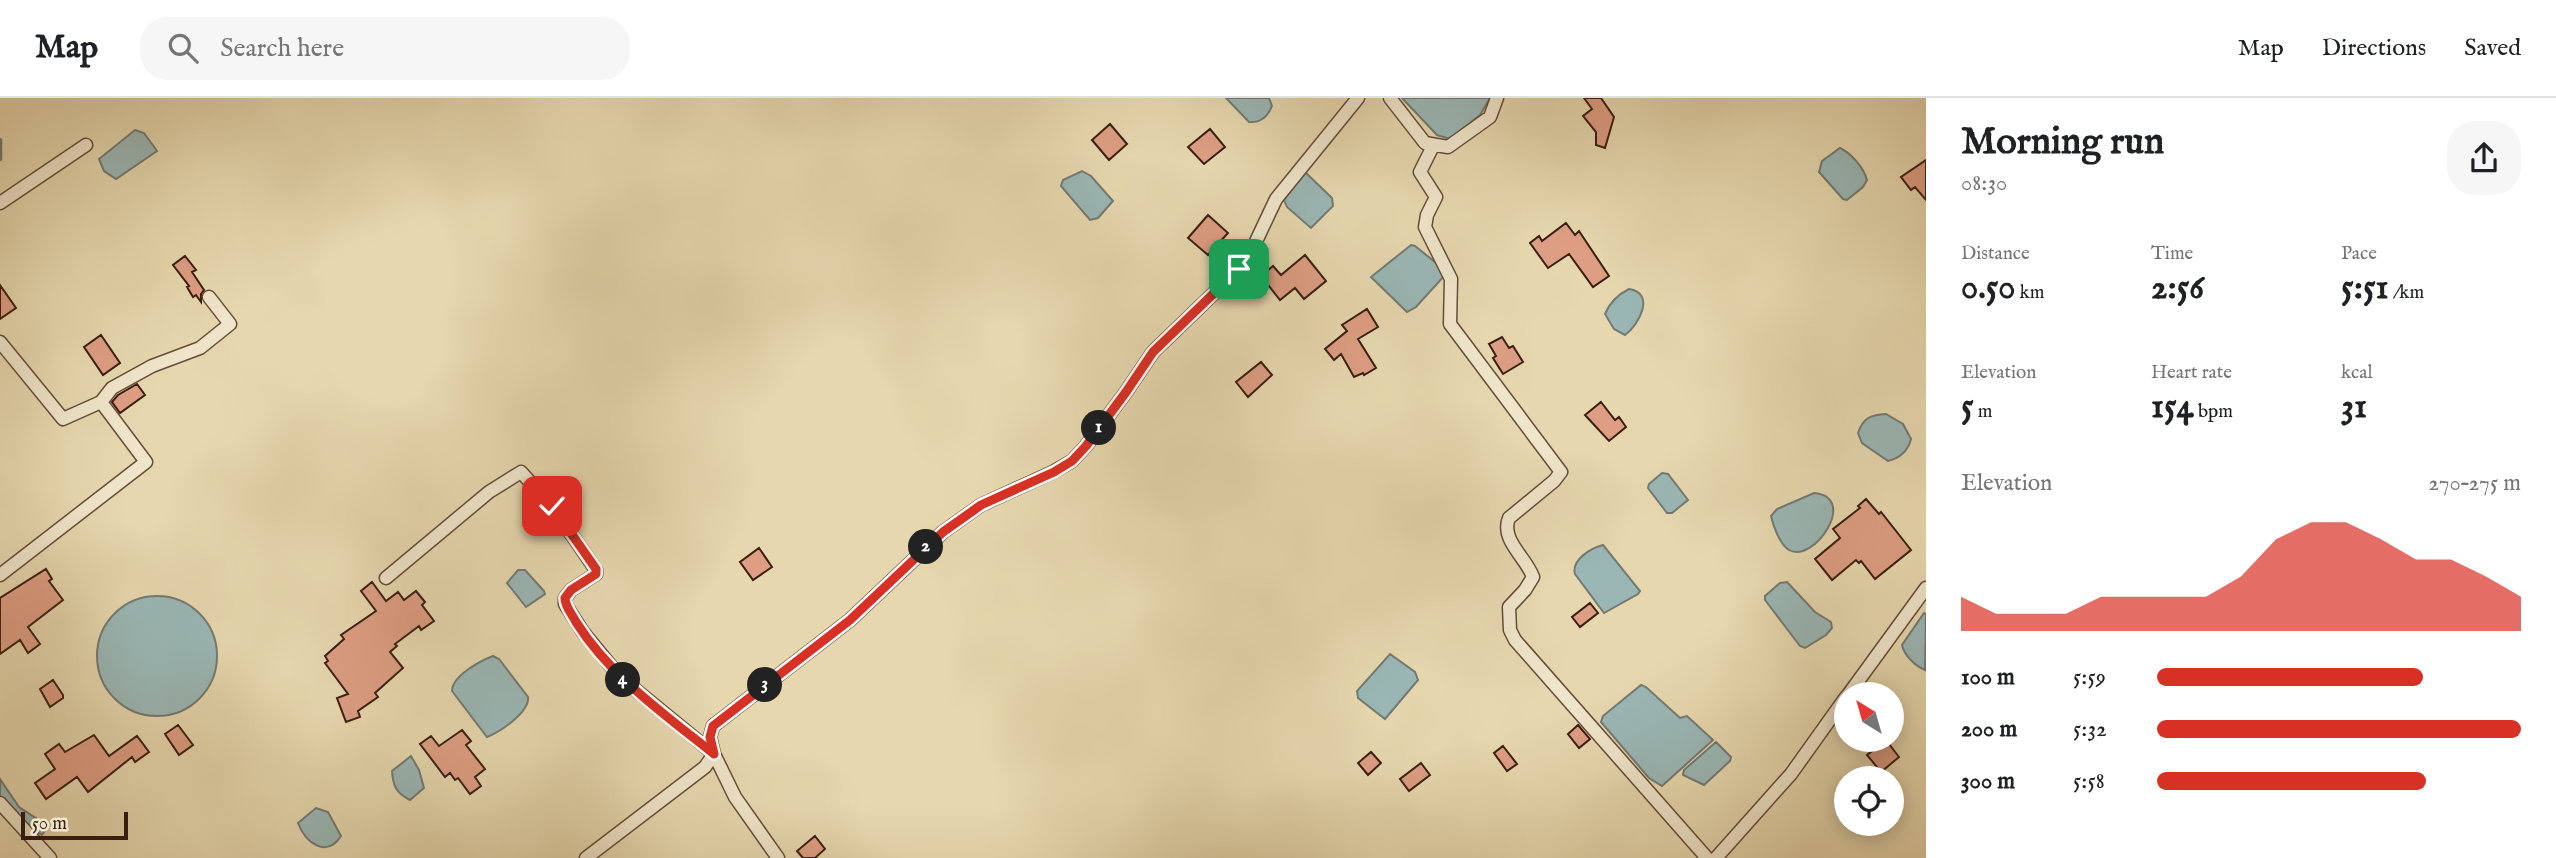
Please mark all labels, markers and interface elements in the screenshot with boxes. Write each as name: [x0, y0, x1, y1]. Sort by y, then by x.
search box: [140, 17, 630, 80]
text: Map: [35, 27, 98, 69]
icon: search: [164, 29, 202, 67]
text: Search here: [220, 32, 344, 65]
text: Map: [2238, 33, 2284, 64]
text: Directions: [2322, 33, 2426, 64]
text: Saved: [2464, 33, 2521, 64]
text: Morning run: [1961, 119, 2164, 167]
button: share: [2447, 121, 2521, 195]
text: 08:30: [1961, 169, 2007, 198]
pin: [1209, 239, 1269, 299]
text: Distance: [1961, 242, 2030, 266]
text: Time: [2151, 242, 2193, 266]
text: Pace: [2341, 242, 2377, 266]
icon: arrive: [1220, 250, 1258, 288]
text: 0.50: [1961, 266, 2015, 311]
text: 2:56: [2151, 266, 2204, 311]
text: 5:51: [2341, 266, 2389, 311]
text: km: [2015, 281, 2044, 305]
text: /km: [2389, 281, 2424, 305]
text: Elevation: [1961, 361, 2036, 385]
text: Heart rate: [2151, 361, 2232, 385]
text: kcal: [2341, 361, 2373, 385]
text: 5: [1961, 385, 1974, 430]
text: 154: [2151, 385, 2194, 430]
text: 31: [2341, 385, 2367, 430]
text: m: [1974, 400, 1993, 424]
text: bpm: [2194, 400, 2233, 424]
pin: 1: [1082, 410, 1116, 446]
text: 1: [1095, 415, 1102, 439]
text: Elevation: [1961, 469, 2052, 498]
text: 270–275 m: [2428, 469, 2521, 498]
pin: [522, 476, 582, 536]
icon: check: [533, 487, 571, 525]
pin: 2: [908, 530, 944, 564]
text: 2: [921, 534, 930, 558]
pin: 4: [606, 662, 640, 698]
text: 100 m: [1961, 663, 2015, 692]
text: 5:59: [2073, 663, 2106, 692]
text: 4: [618, 667, 627, 691]
pin: 3: [748, 668, 782, 702]
text: 3: [761, 672, 768, 696]
north arrow: [1834, 682, 1904, 752]
map controls: [1834, 682, 1904, 836]
text: 200 m: [1961, 715, 2017, 744]
text: 5:32: [2073, 715, 2107, 744]
button: locate: [1834, 766, 1904, 836]
text: 300 m: [1961, 767, 2015, 796]
text: 5:58: [2073, 767, 2105, 796]
scale bar: [21, 809, 128, 841]
text: 50 m: [32, 812, 67, 836]

